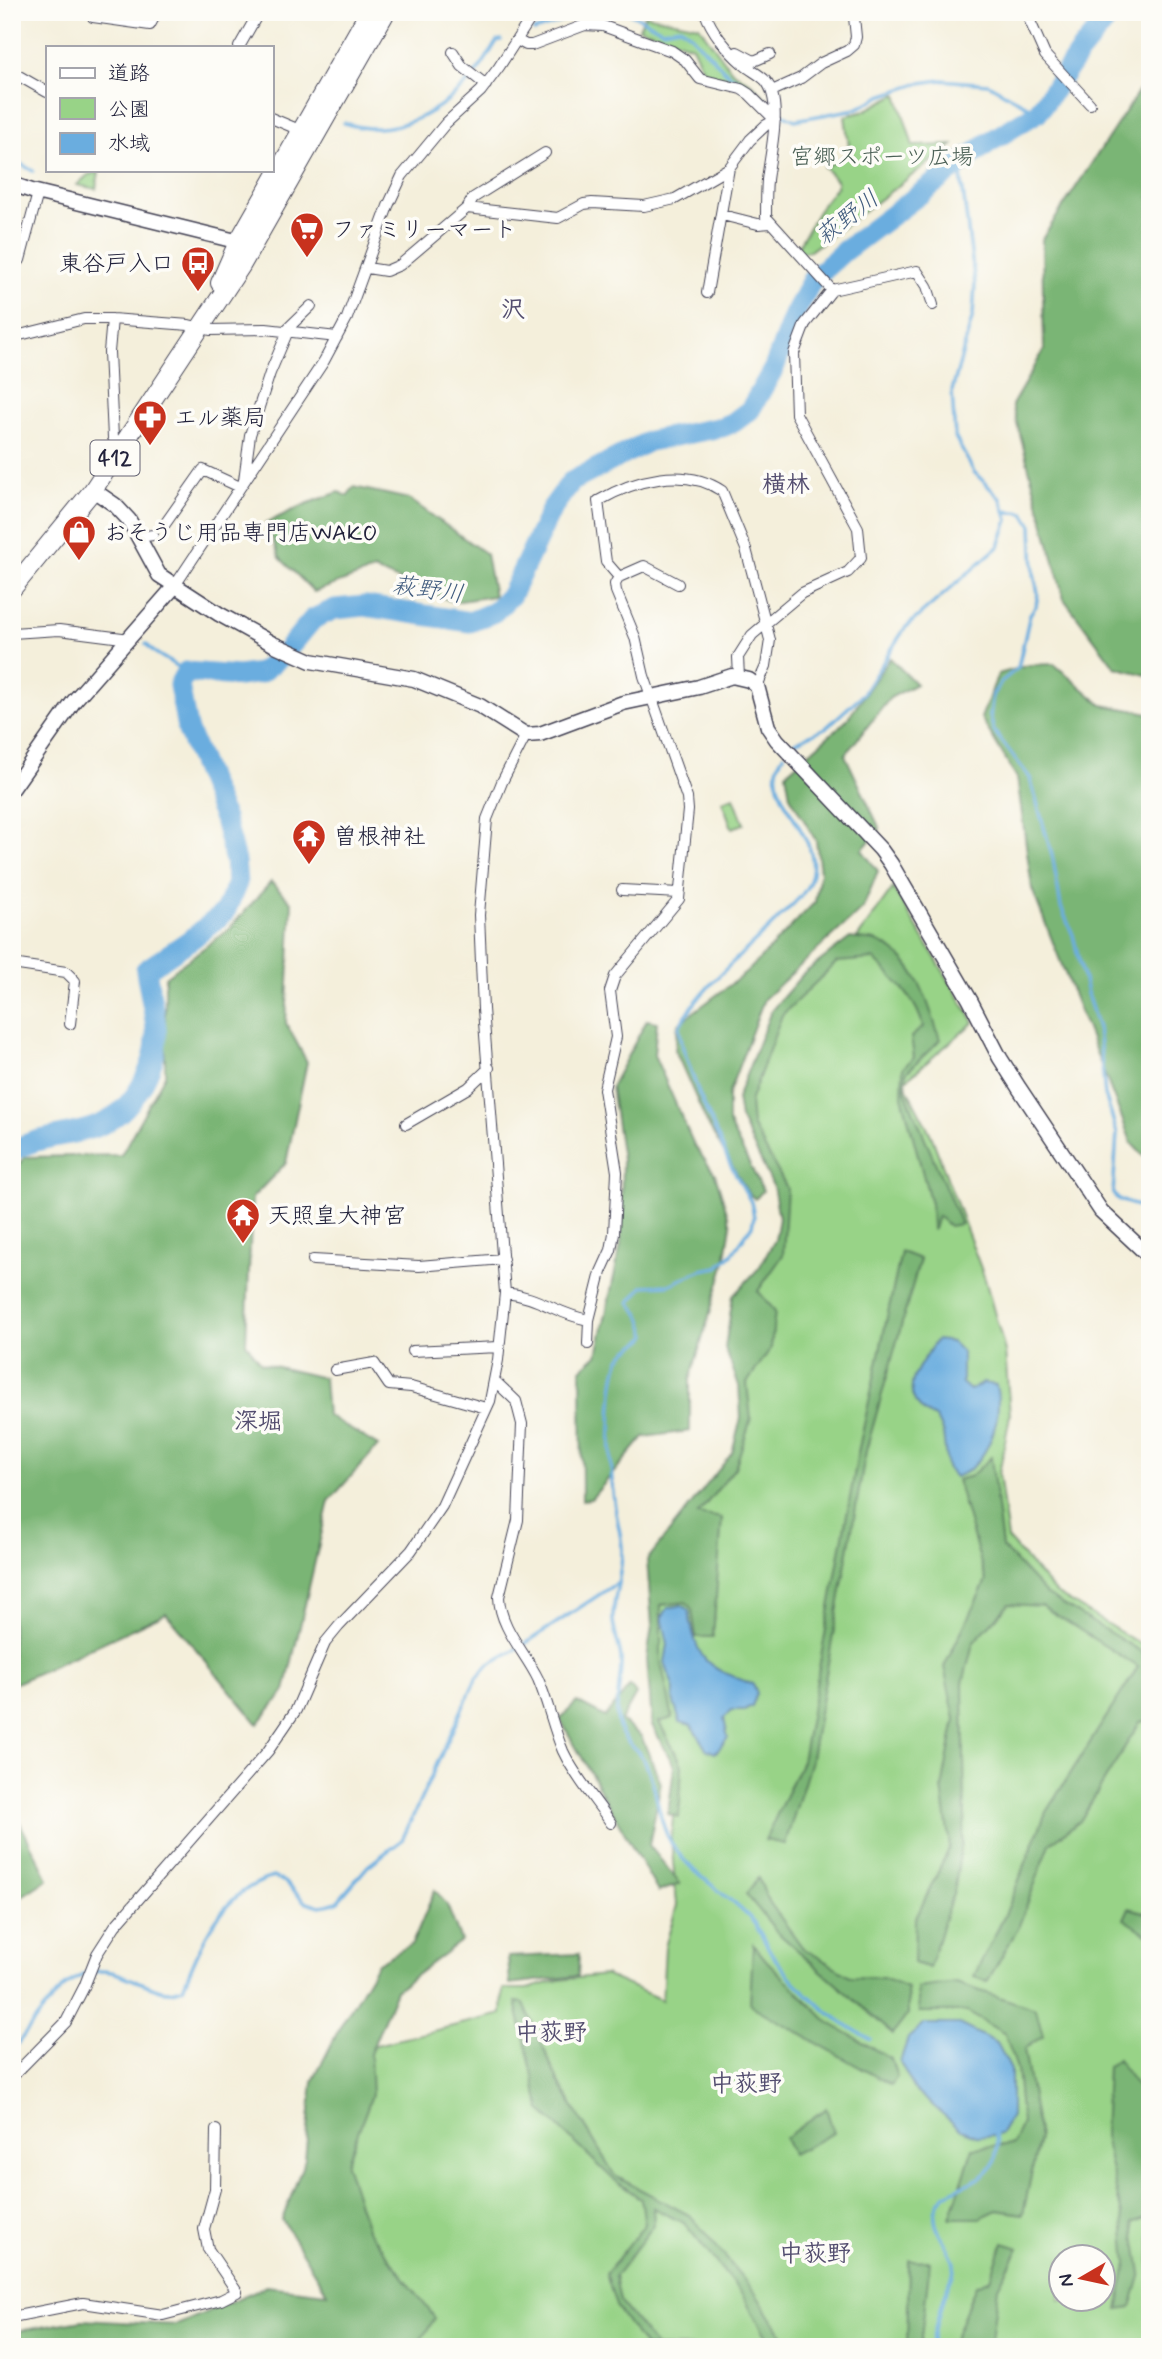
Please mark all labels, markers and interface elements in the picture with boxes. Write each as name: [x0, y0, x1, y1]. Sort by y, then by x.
legend: [46, 46, 273, 172]
text: 道路: [108, 60, 150, 88]
text: 公園: [108, 96, 150, 124]
text: 水域: [108, 130, 150, 158]
park label: 宮郷スポーツ広場: [790, 143, 974, 173]
water label: 萩野川: [810, 184, 886, 253]
supermarket icon: ファミリーマート: [288, 210, 326, 259]
place label: ファミリーマート: [332, 216, 516, 246]
bus stop icon: 東谷戸入口: [179, 244, 217, 293]
place label: 東谷戸入口: [59, 250, 174, 280]
district label: 沢: [501, 295, 525, 326]
pharmacy icon: エル薬局: [131, 398, 169, 447]
place label: エル薬局: [174, 404, 266, 434]
road number: 412: [90, 440, 140, 476]
district label: 横林: [762, 470, 810, 501]
shop icon: おそうじ用品専門店WAKO: [60, 513, 98, 562]
place label: おそうじ用品専門店WAKO: [104, 519, 377, 549]
water label: 萩野川: [390, 570, 466, 611]
temple icon: 曽根神社: [290, 817, 328, 866]
place label: 曽根神社: [334, 823, 426, 853]
temple icon: 天照皇大神宮: [224, 1196, 262, 1245]
place label: 天照皇大神宮: [268, 1202, 406, 1232]
district label: 深堀: [234, 1407, 282, 1438]
district label: 中荻野: [515, 2018, 587, 2049]
district label: 中荻野: [710, 2069, 782, 2100]
district label: 中荻野: [779, 2239, 851, 2270]
north arrow: [1046, 2244, 1116, 2314]
text: N: [1053, 2272, 1080, 2289]

